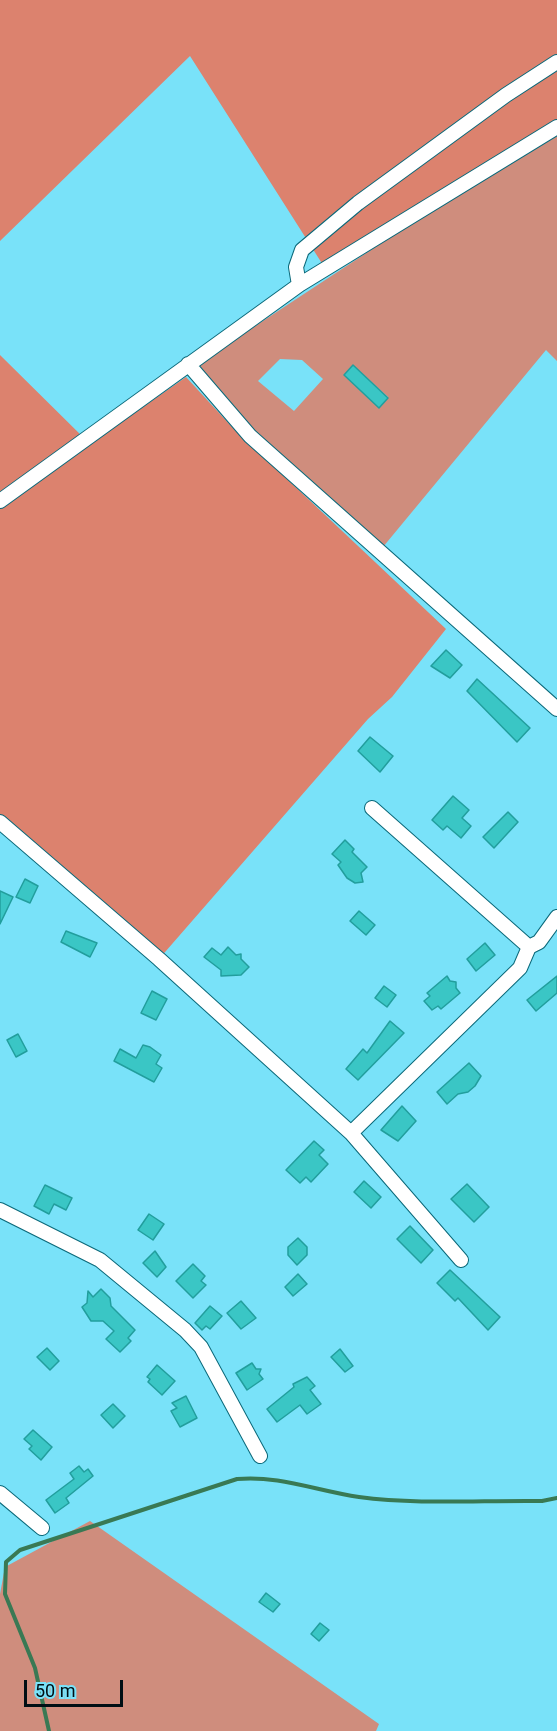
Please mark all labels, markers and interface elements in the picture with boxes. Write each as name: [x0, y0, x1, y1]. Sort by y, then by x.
scale bar: [27, 1668, 126, 1706]
text: 50 m: [35, 1680, 75, 1701]

